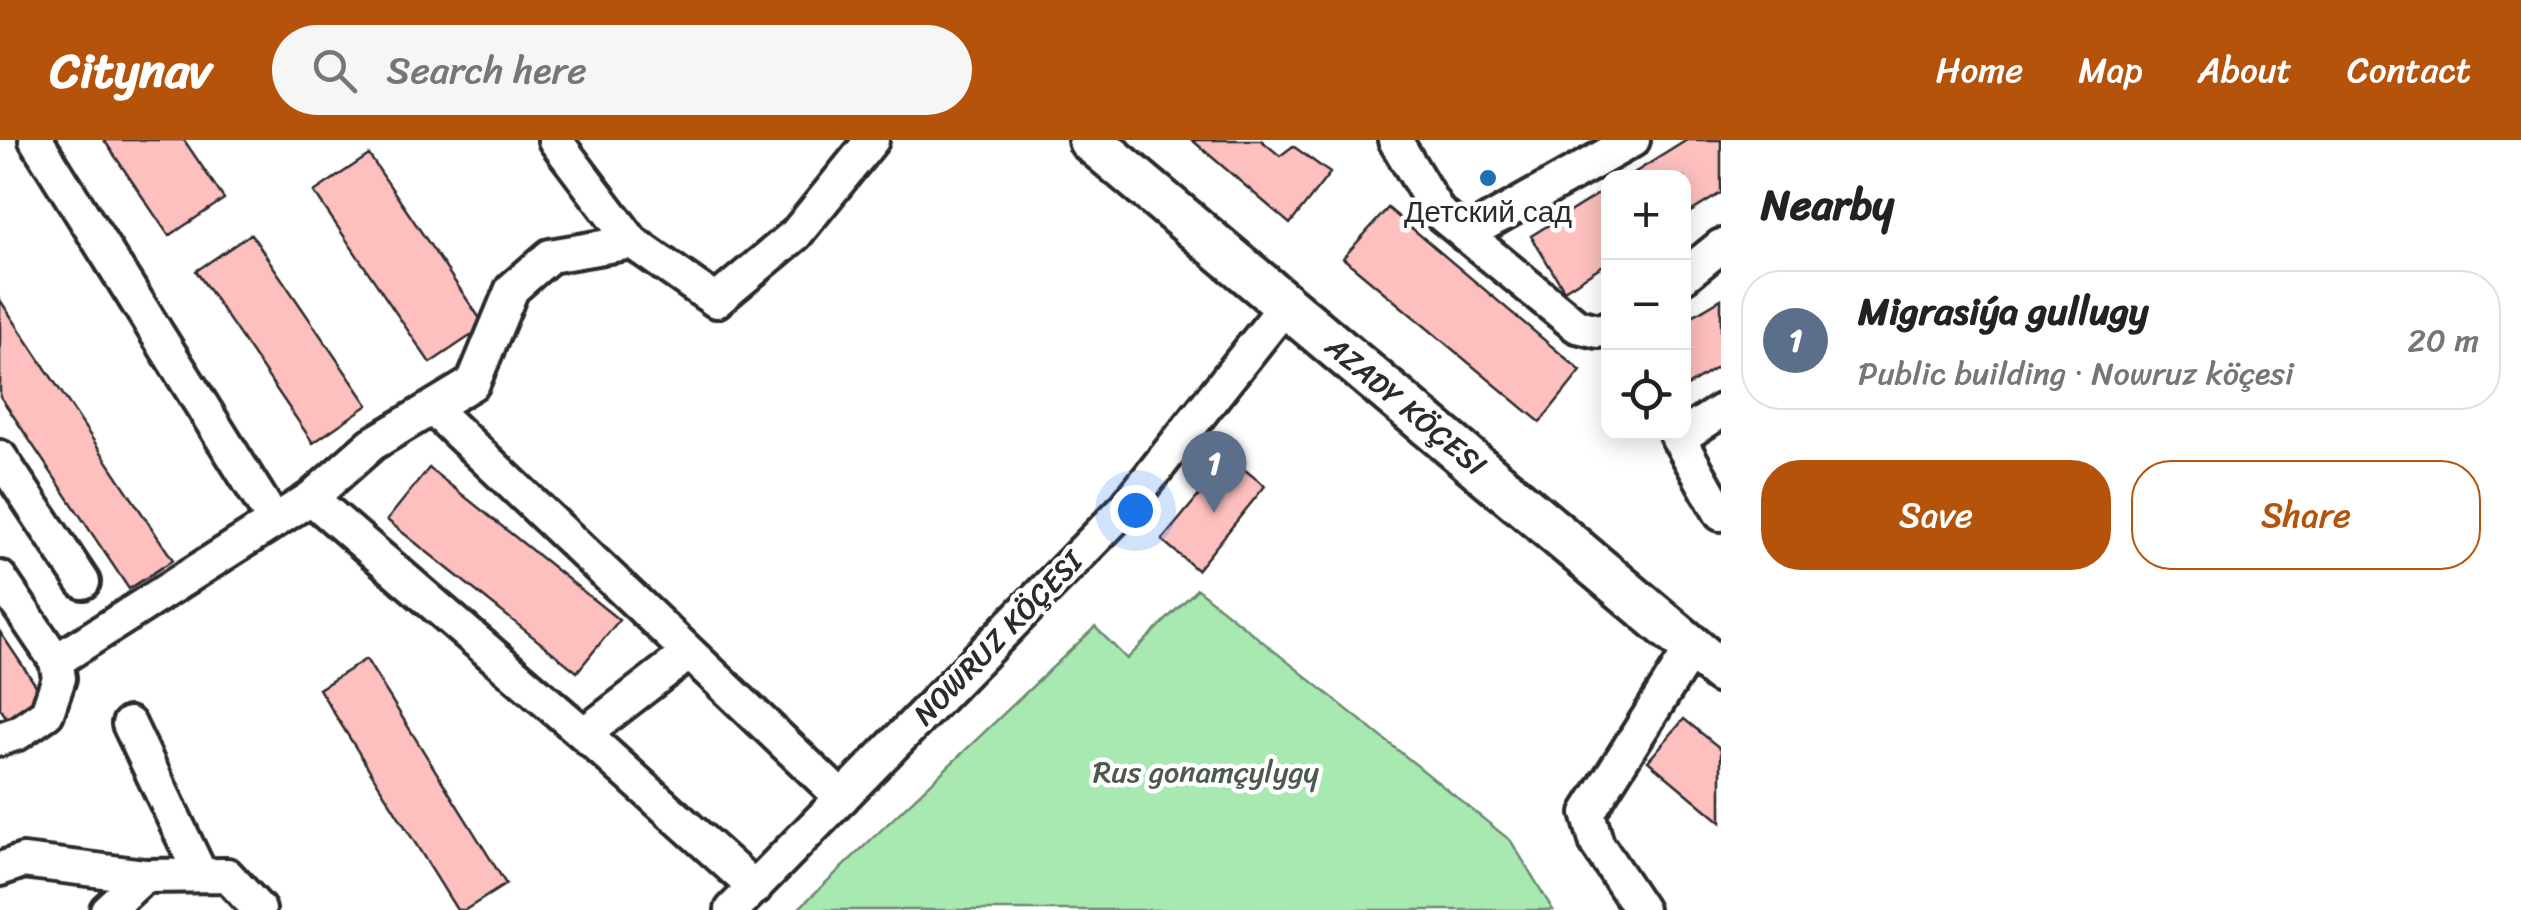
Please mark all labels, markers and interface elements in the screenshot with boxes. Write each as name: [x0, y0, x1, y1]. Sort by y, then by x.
search box: [272, 25, 972, 115]
text: Citynav: [50, 28, 212, 113]
text: Search here: [387, 37, 587, 104]
text: Home: [1936, 39, 2023, 101]
text: Map: [2078, 39, 2143, 101]
text: About: [2198, 39, 2292, 101]
text: Contact: [2347, 39, 2471, 101]
icon: search: [307, 43, 362, 98]
marker: Детский сад: [1477, 167, 1499, 189]
text: Nearby: [1761, 168, 1894, 242]
map controls: [1601, 170, 1691, 440]
button: +: [1601, 170, 1691, 260]
place label: Детский сад: [1404, 185, 1572, 239]
button: −: [1601, 260, 1691, 350]
text: Migrasiýa gullugy: [1858, 278, 2149, 345]
text: 1: [1789, 312, 1802, 369]
text: 20 m: [2407, 312, 2479, 369]
street label: AZADY KÖÇESI: [1312, 321, 1499, 491]
text: Public building · Nowruz köçesi: [1858, 345, 2294, 402]
button: locate: [1601, 350, 1691, 440]
pin: 1: [1182, 430, 1246, 513]
button: Save: [1761, 460, 2111, 570]
button: Share: [2131, 460, 2481, 570]
your location: [1110, 485, 1161, 536]
street label: NOWRUZ KÖÇESI: [899, 536, 1098, 739]
park label: Rus gonamçylygy: [1093, 745, 1320, 799]

